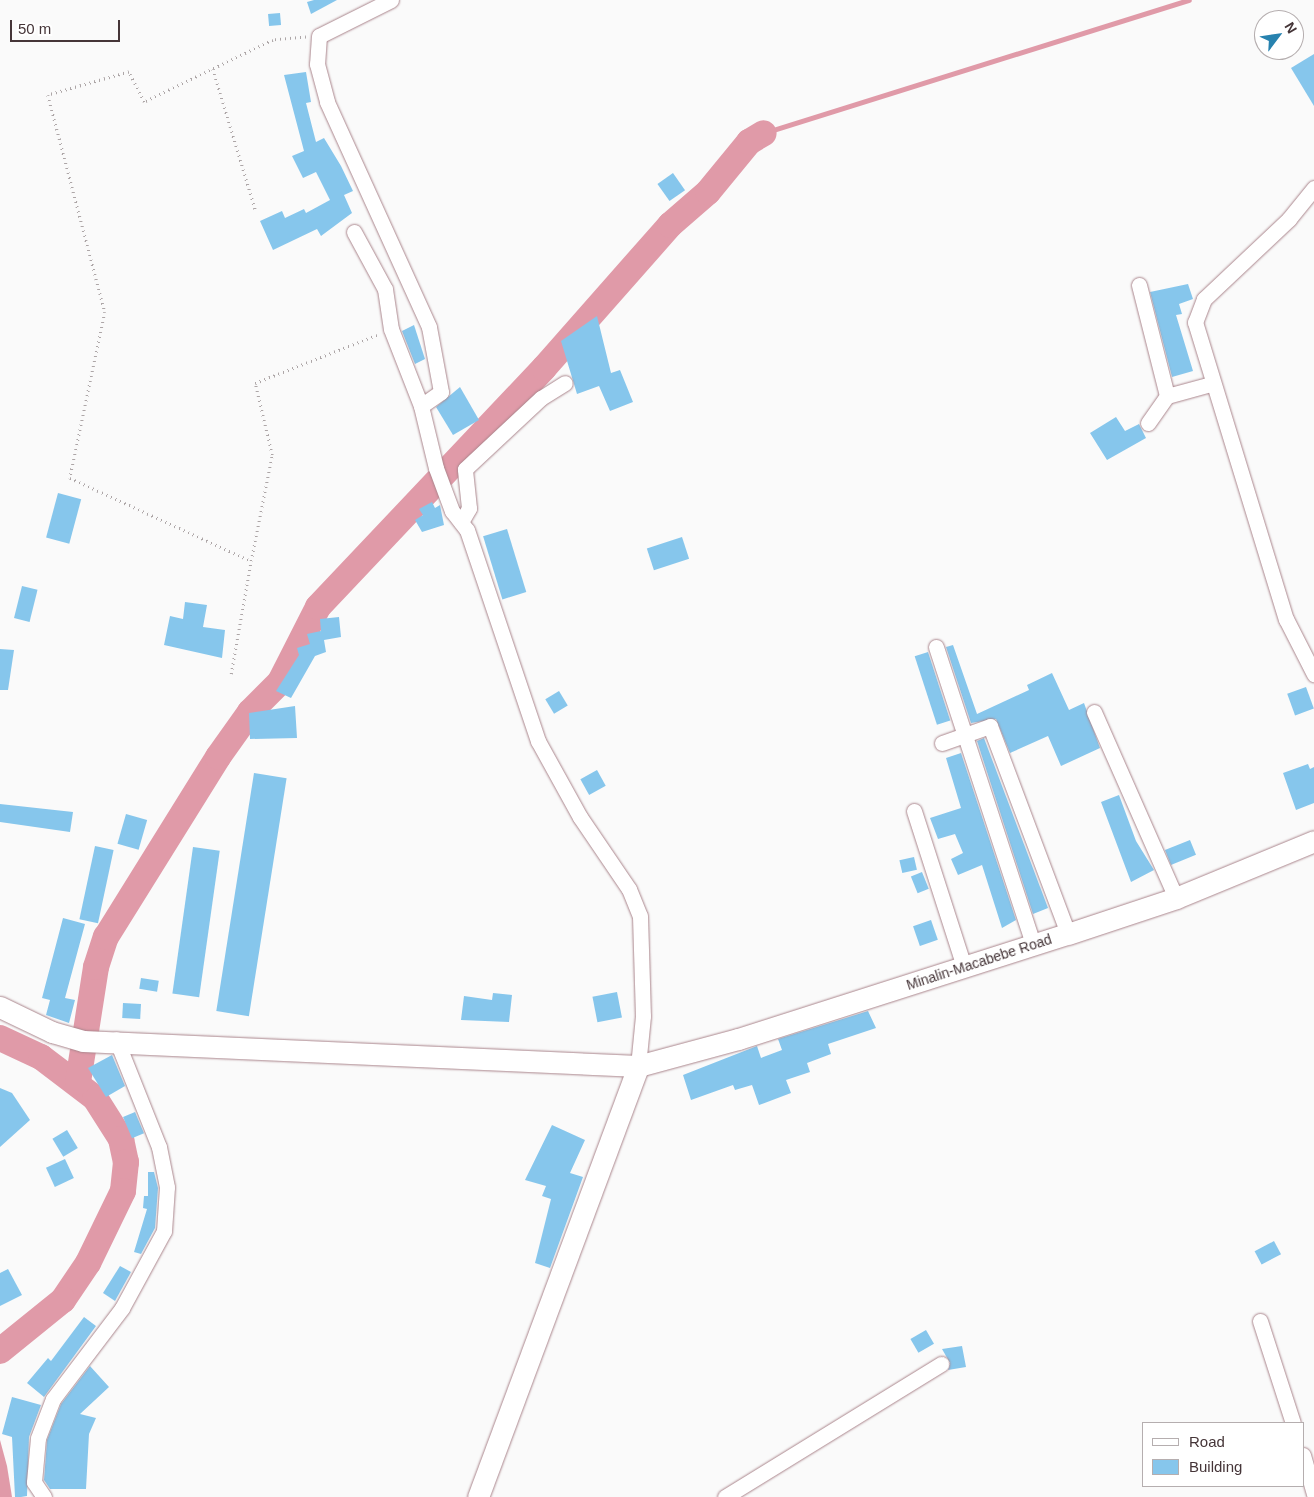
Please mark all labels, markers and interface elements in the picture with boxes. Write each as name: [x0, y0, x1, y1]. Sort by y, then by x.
scale bar: [12, 10, 122, 42]
north arrow: [1254, 10, 1304, 60]
text: N: [1282, 19, 1300, 36]
text: 50 m: [18, 20, 51, 37]
street label: Minalin-Macabebe Road: [904, 931, 1054, 993]
legend: [1142, 1422, 1304, 1487]
text: Road: [1189, 1433, 1225, 1450]
text: Building: [1189, 1458, 1242, 1475]

